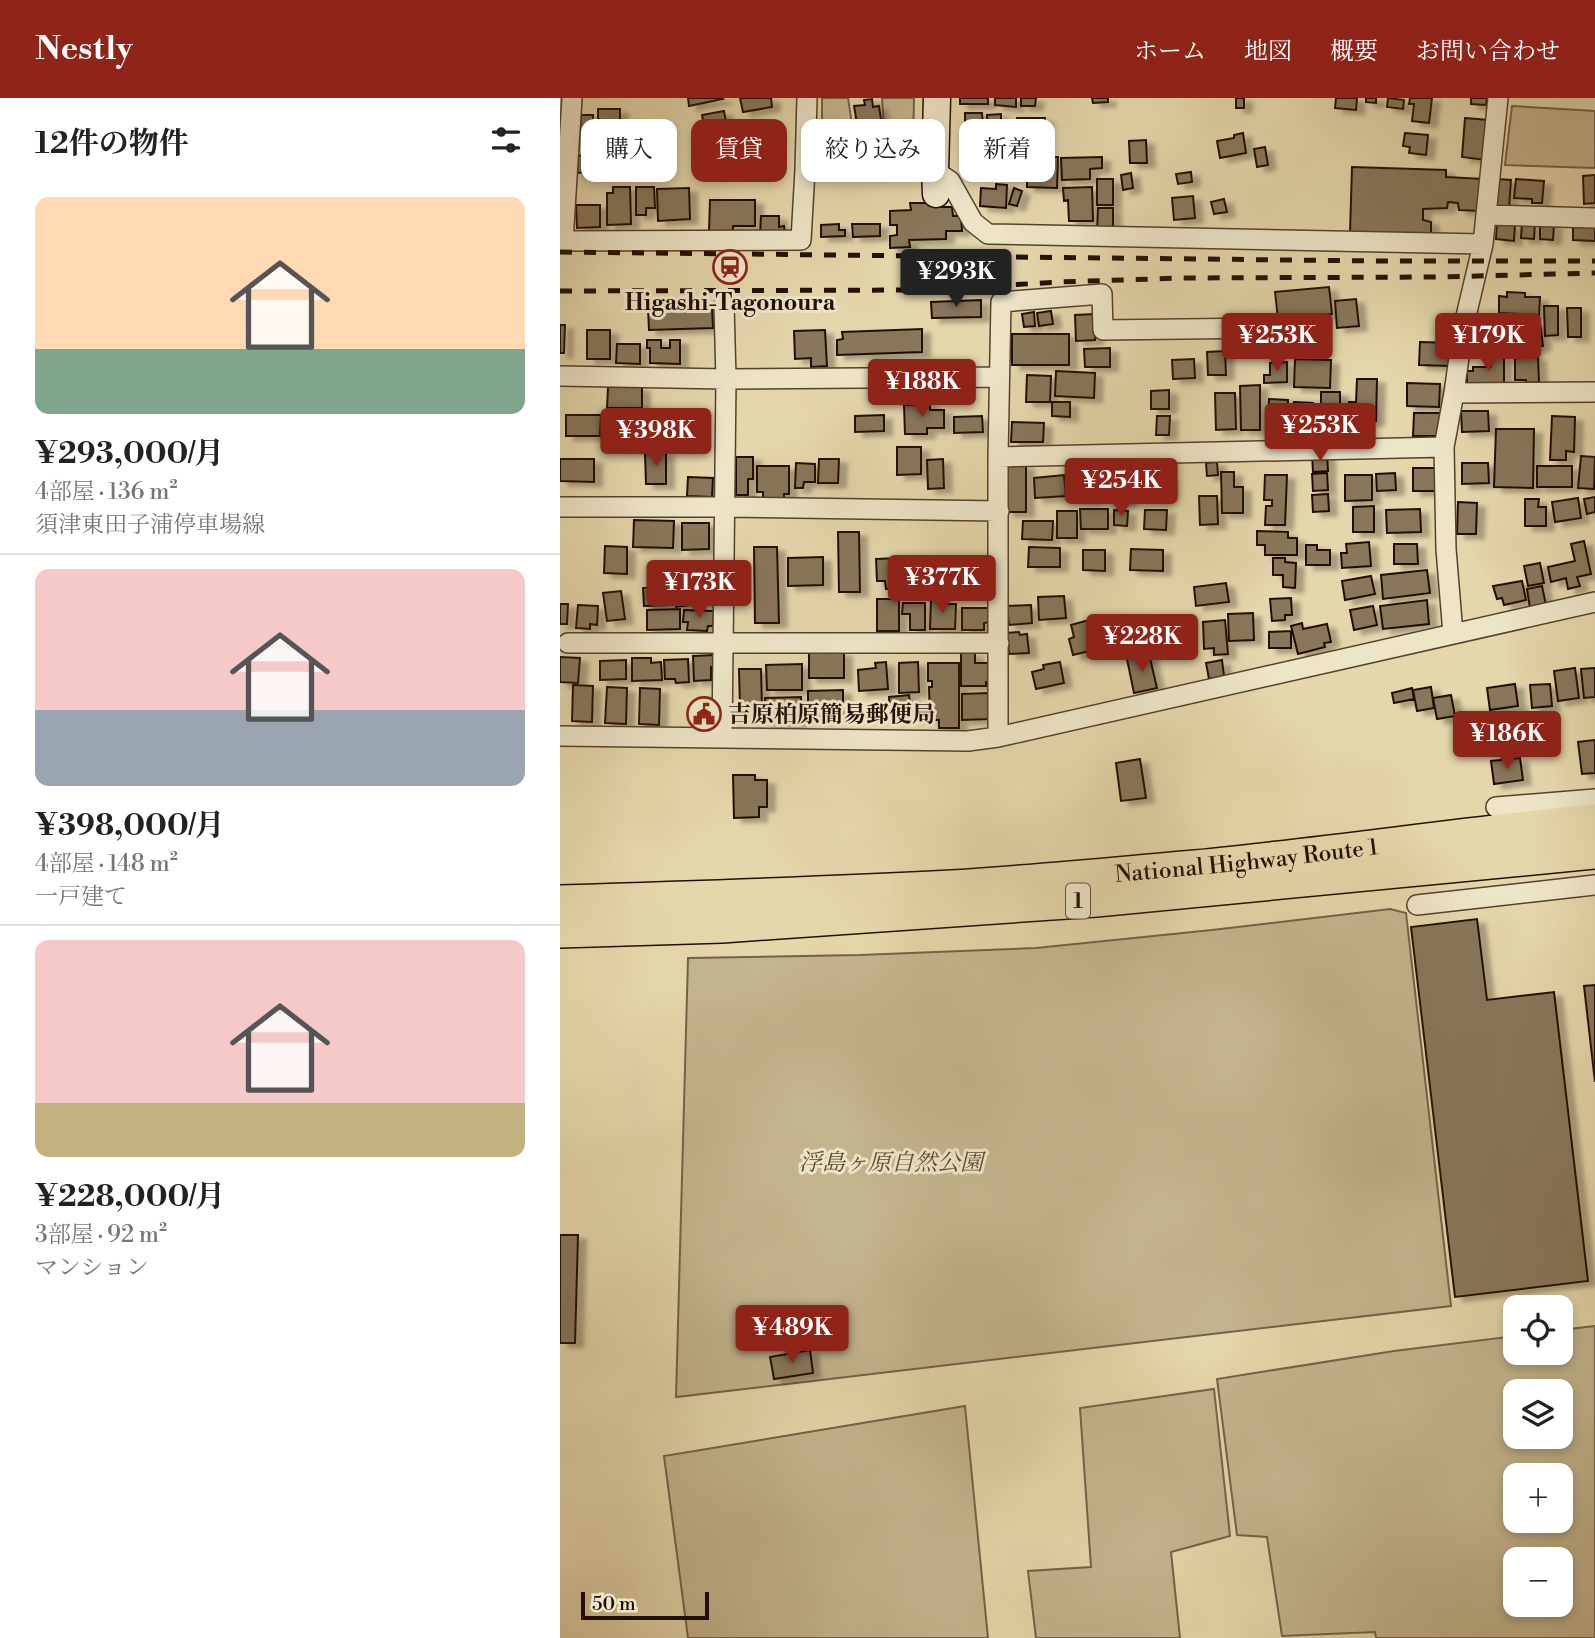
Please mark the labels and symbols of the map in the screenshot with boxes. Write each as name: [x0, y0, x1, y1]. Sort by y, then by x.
station icon: Higashi-Tagonoura: [711, 248, 749, 286]
pin: ¥293K: [907, 250, 1005, 309]
place label: Higashi-Tagonoura: [625, 289, 836, 317]
pin: ¥253K: [1228, 314, 1326, 373]
pin: ¥179K: [1439, 314, 1537, 373]
pin: ¥188K: [873, 360, 971, 419]
pin: ¥253K: [1271, 404, 1369, 463]
pin: ¥398K: [607, 408, 705, 468]
pin: ¥254K: [1072, 458, 1170, 518]
pin: ¥377K: [893, 556, 991, 615]
pin: ¥173K: [650, 560, 748, 620]
pin: ¥228K: [1093, 614, 1191, 674]
public building icon: 吉原柏原簡易郵便局: [685, 695, 723, 733]
place label: 吉原柏原簡易郵便局: [728, 701, 935, 729]
pin: ¥186K: [1458, 712, 1556, 771]
street label: National Highway Route 1: [1114, 833, 1380, 889]
road number: 1: [1066, 884, 1090, 918]
park label: 浮島ヶ原自然公園: [799, 1149, 987, 1177]
pin: ¥489K: [743, 1306, 841, 1365]
scale bar: [581, 1589, 709, 1621]

